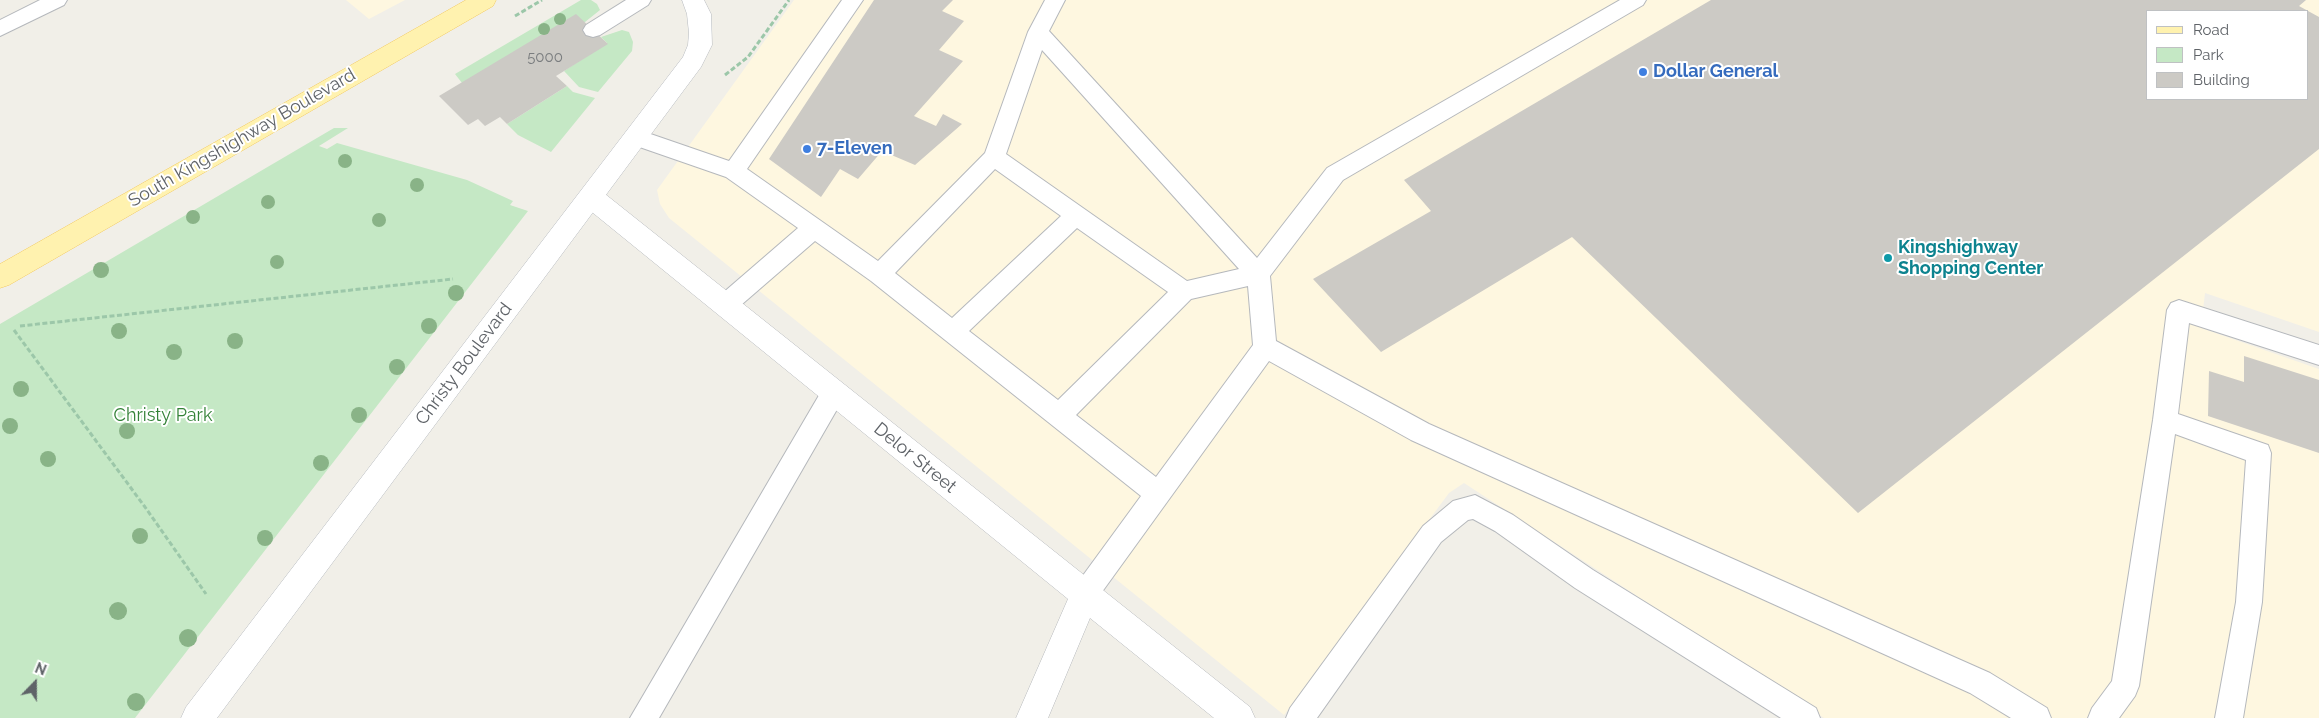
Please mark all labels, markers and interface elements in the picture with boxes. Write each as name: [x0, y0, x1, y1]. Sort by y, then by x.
legend: [2146, 10, 2309, 100]
text: Road: [2193, 21, 2229, 39]
text: Park: [2193, 46, 2224, 64]
house number: 5000: [527, 48, 563, 66]
place label: Dollar General: [1653, 61, 1778, 83]
street label: South Kingshighway Boulevard: [125, 64, 359, 212]
marker: Dollar General: [1637, 66, 1649, 78]
text: Building: [2193, 71, 2250, 89]
place label: 7-Eleven: [817, 138, 893, 160]
marker: 7-Eleven: [801, 143, 813, 155]
place label: Kingshighway Shopping Center: [1898, 237, 2043, 280]
marker: Kingshighway Shopping Center: [1882, 252, 1894, 264]
street label: Christy Boulevard: [411, 299, 517, 429]
park label: Christy Park: [114, 405, 212, 427]
street label: Delor Street: [869, 418, 961, 498]
north arrow: [10, 658, 60, 708]
text: N: [33, 660, 49, 679]

